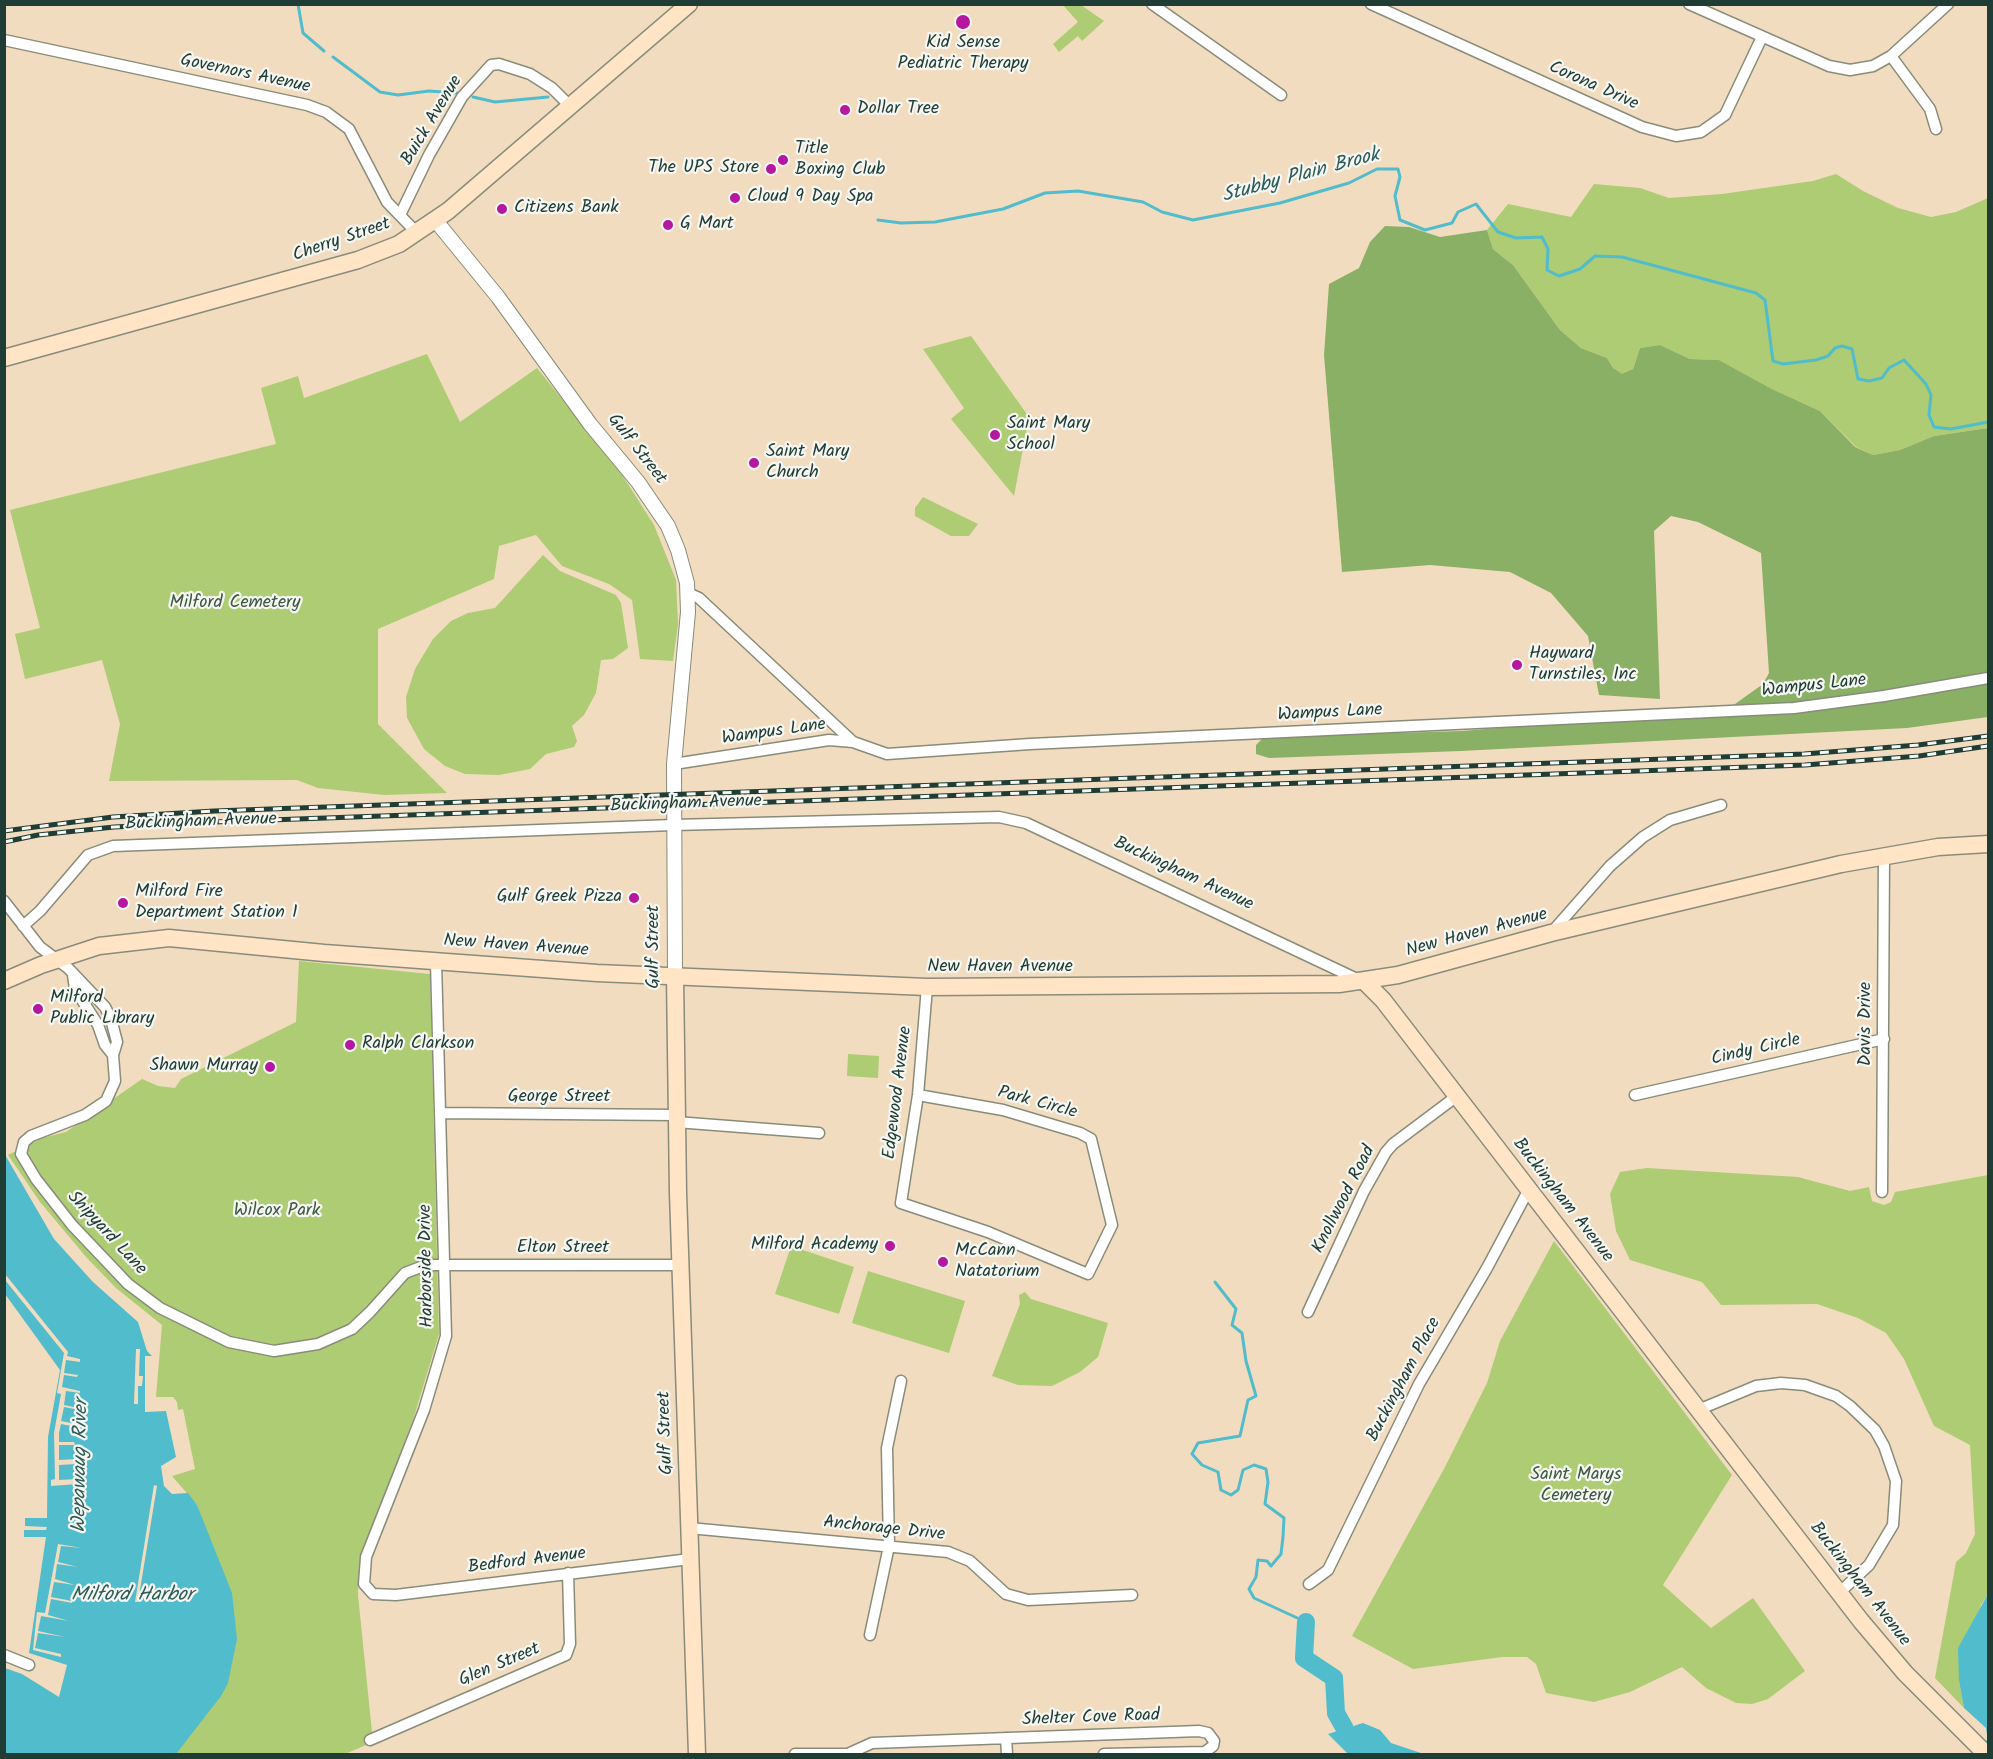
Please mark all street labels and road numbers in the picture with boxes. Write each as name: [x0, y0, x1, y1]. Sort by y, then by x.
street label: Governors Avenue: [178, 51, 312, 99]
street label: Corona Drive: [1545, 58, 1641, 116]
street label: Buick Avenue: [398, 72, 468, 170]
street label: Cherry Street: [290, 214, 394, 268]
street label: Gulf Street: [602, 410, 670, 490]
street label: Wampus Lane: [1761, 671, 1867, 703]
street label: Wampus Lane: [1277, 700, 1383, 728]
street label: Wampus Lane: [721, 715, 827, 751]
street label: Buckingham Avenue: [610, 792, 762, 818]
street label: Buckingham Avenue: [125, 810, 277, 836]
street label: Buckingham Avenue: [1110, 833, 1256, 917]
street label: Gulf Street: [644, 905, 666, 989]
street label: New Haven Avenue: [1404, 905, 1550, 963]
street label: New Haven Avenue: [443, 931, 589, 963]
street label: New Haven Avenue: [927, 957, 1073, 979]
street label: Davis Drive: [1856, 982, 1878, 1066]
street label: Edgewood Avenue: [880, 1025, 918, 1161]
street label: Cindy Circle: [1709, 1030, 1803, 1072]
street label: Park Circle: [995, 1083, 1079, 1125]
street label: George Street: [508, 1087, 610, 1109]
street label: Buckingham Avenue: [1507, 1135, 1617, 1267]
street label: Knollwood Road: [1309, 1143, 1381, 1257]
street label: Shipyard Lane: [62, 1187, 150, 1281]
street label: Harborside Drive: [416, 1204, 440, 1328]
street label: Elton Street: [517, 1238, 609, 1260]
street label: Buckingham Place: [1363, 1314, 1447, 1446]
street label: Gulf Street: [655, 1391, 679, 1475]
street label: Anchorage Drive: [822, 1513, 946, 1547]
street label: Buckingham Avenue: [1804, 1519, 1914, 1651]
street label: Bedford Avenue: [467, 1544, 587, 1580]
street label: Glen Street: [456, 1639, 544, 1693]
street label: Shelter Cove Road: [1022, 1706, 1160, 1732]

